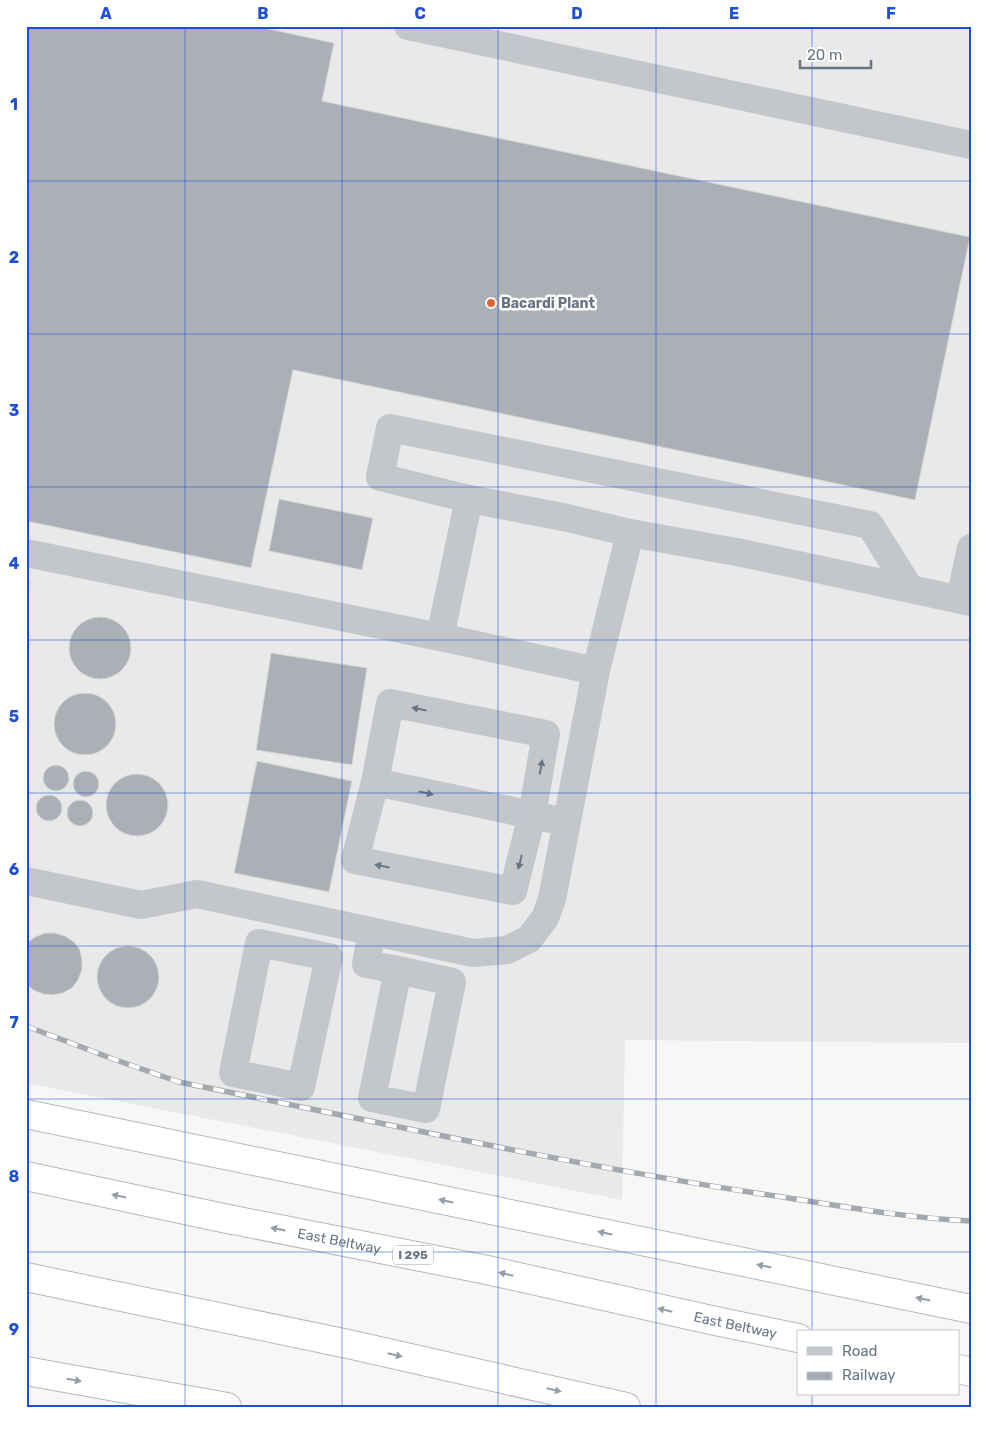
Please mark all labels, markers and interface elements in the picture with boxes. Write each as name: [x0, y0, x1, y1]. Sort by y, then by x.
text: A: [100, 4, 112, 23]
text: B: [257, 4, 269, 23]
text: C: [414, 4, 426, 23]
text: D: [571, 4, 583, 23]
text: E: [729, 4, 739, 23]
text: F: [886, 4, 896, 23]
scale bar: [800, 38, 871, 70]
text: 20 m: [807, 46, 842, 64]
text: 1: [10, 95, 18, 114]
text: 2: [9, 248, 19, 267]
place label: Bacardi Plant: [501, 295, 595, 312]
marker: Bacardi Plant: [485, 297, 497, 309]
text: 3: [9, 401, 19, 420]
text: 4: [9, 554, 20, 573]
one-way arrow: [412, 705, 427, 713]
text: 5: [9, 707, 19, 726]
one-way arrow: [537, 758, 545, 774]
one-way arrow: [418, 789, 434, 797]
one-way arrow: [516, 854, 524, 869]
text: 6: [9, 860, 19, 879]
one-way arrow: [374, 861, 390, 869]
text: 7: [9, 1013, 19, 1032]
text: 8: [9, 1167, 20, 1186]
one-way arrow: [112, 1192, 127, 1200]
one-way arrow: [437, 1196, 453, 1204]
one-way arrow: [271, 1225, 286, 1233]
street label: East Beltway: [296, 1225, 383, 1258]
one-way arrow: [596, 1229, 612, 1237]
road number: I 295: [393, 1246, 433, 1264]
one-way arrow: [756, 1262, 771, 1270]
one-way arrow: [499, 1270, 514, 1278]
one-way arrow: [915, 1295, 931, 1303]
one-way arrow: [657, 1306, 672, 1314]
street label: East Beltway: [692, 1308, 779, 1343]
text: 9: [9, 1320, 19, 1339]
legend: [797, 1330, 960, 1396]
text: Road: [842, 1342, 878, 1360]
one-way arrow: [388, 1351, 404, 1359]
text: Railway: [842, 1366, 896, 1384]
one-way arrow: [67, 1376, 83, 1384]
one-way arrow: [546, 1386, 561, 1394]

